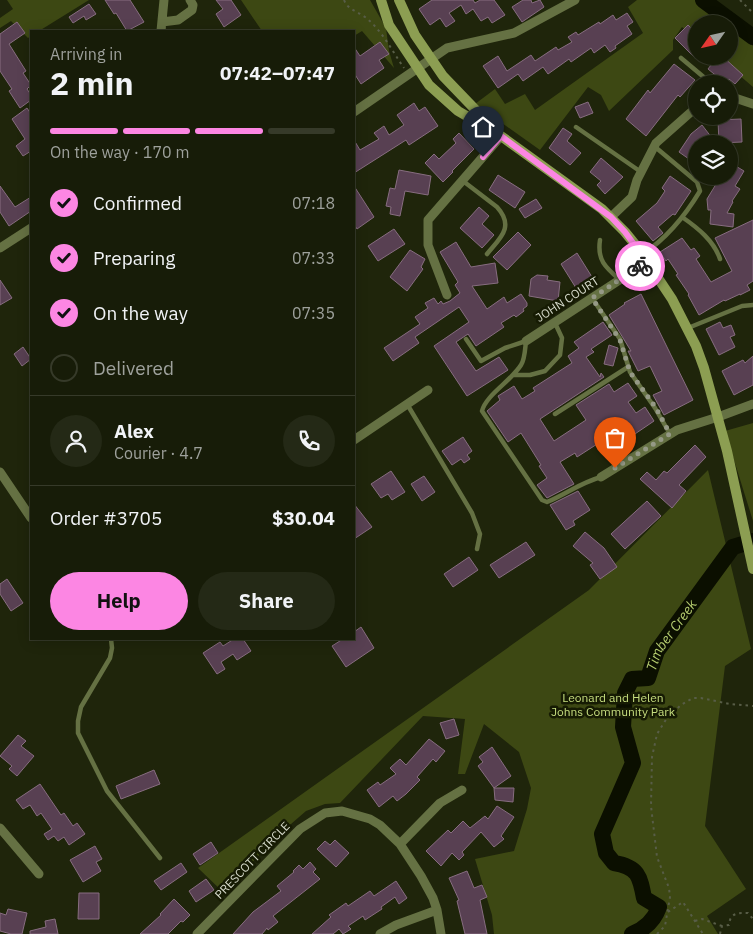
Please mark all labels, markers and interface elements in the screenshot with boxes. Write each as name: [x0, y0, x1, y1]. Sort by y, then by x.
north arrow: [688, 15, 738, 65]
map controls: [688, 15, 738, 185]
text: Arriving in: [50, 44, 122, 64]
text: 07:42–07:47: [220, 61, 335, 85]
text: 2 min: [50, 62, 134, 104]
button: locate: [688, 75, 738, 125]
pin: [462, 106, 504, 157]
icon: home: [469, 113, 497, 141]
button: layers: [688, 135, 738, 185]
text: On the way · 170 m: [50, 142, 189, 162]
icon: check: [50, 189, 78, 217]
text: Confirmed: [93, 191, 182, 215]
text: 07:18: [292, 193, 335, 213]
courier: [615, 241, 665, 291]
icon: check: [50, 244, 78, 272]
text: Preparing: [93, 246, 175, 270]
text: 07:33: [292, 248, 335, 268]
icon: bike: [626, 252, 654, 280]
street label: JOHN COURT: [532, 273, 602, 325]
icon: check: [50, 299, 78, 327]
text: On the way: [93, 301, 188, 325]
text: 07:35: [292, 303, 335, 323]
text: Delivered: [93, 356, 174, 380]
button: person: [50, 415, 102, 467]
button: phone: [283, 415, 335, 467]
pin: [594, 417, 636, 468]
text: Alex: [114, 419, 154, 443]
icon: bag: [601, 424, 629, 452]
text: Courier · 4.7: [114, 443, 203, 463]
text: Order #3705: [50, 506, 162, 530]
text: $30.04: [272, 506, 335, 530]
button: Help: [50, 572, 188, 630]
button: Share: [198, 572, 335, 630]
water label: Timber Creek: [642, 595, 701, 673]
park label: Leonard and Helen Johns Community Park: [551, 690, 676, 719]
street label: PRESCOTT CIRCLE: [211, 818, 293, 902]

